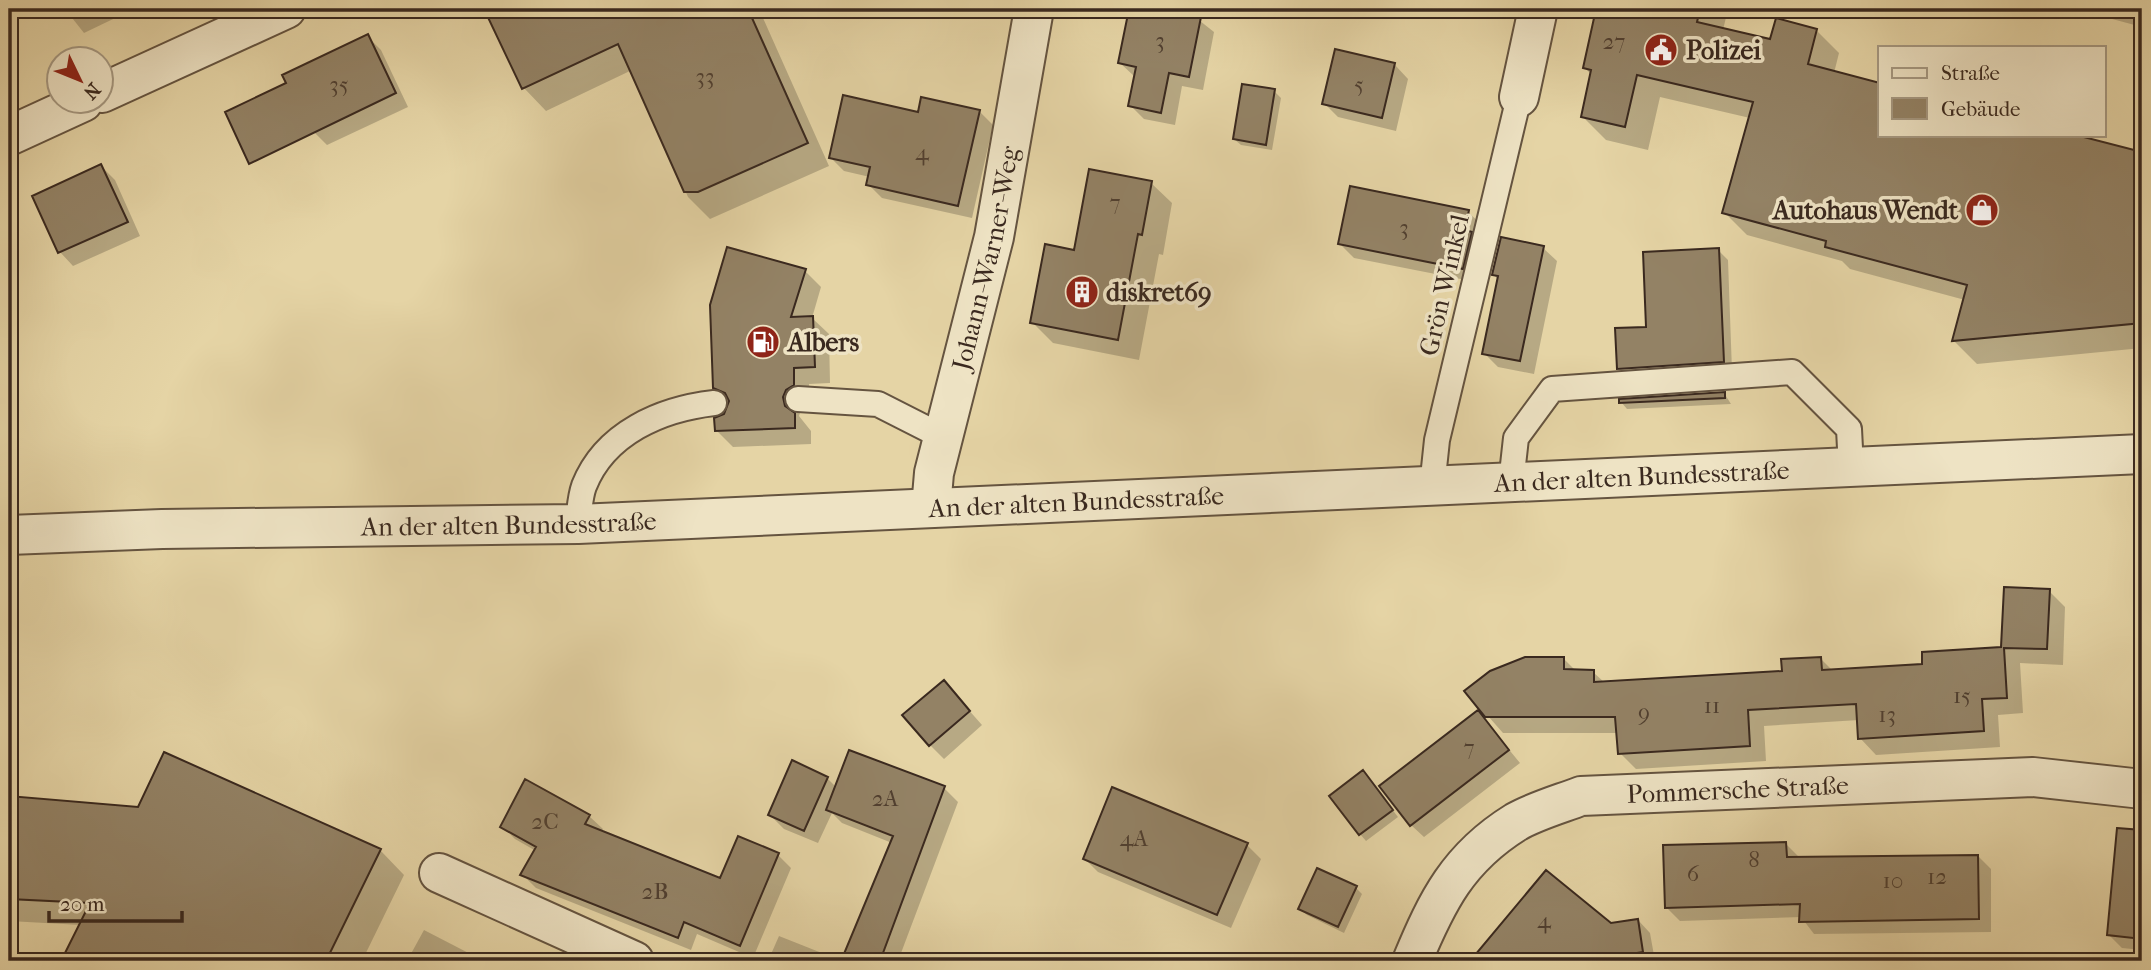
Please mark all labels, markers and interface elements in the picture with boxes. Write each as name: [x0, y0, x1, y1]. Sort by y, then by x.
house number: 3: [1155, 27, 1165, 54]
house number: 27: [1603, 28, 1625, 55]
public building icon: Polizei: [1642, 31, 1680, 69]
place label: Polizei: [1686, 35, 1761, 66]
north arrow: [46, 46, 116, 116]
legend: [1878, 46, 2106, 136]
text: Straße: [1941, 61, 2000, 85]
house number: 33: [696, 63, 714, 90]
house number: 35: [329, 71, 349, 98]
house number: 5: [1354, 71, 1364, 98]
text: N: [78, 78, 105, 104]
text: Gebäude: [1941, 97, 2021, 121]
house number: 4: [915, 139, 930, 166]
street label: Johann-Warner-Weg: [945, 143, 1026, 376]
house number: 7: [1109, 189, 1121, 216]
shop icon: Autohaus Wendt: [1963, 191, 2001, 229]
place label: Autohaus Wendt: [1771, 195, 1959, 226]
street label: Grön Winkel: [1413, 211, 1476, 359]
house number: 3: [1399, 214, 1409, 241]
building icon: diskret69: [1063, 273, 1101, 311]
place label: diskret69: [1106, 277, 1212, 308]
fuel station icon: Albers: [744, 323, 782, 361]
place label: Albers: [786, 327, 859, 358]
street label: An der alten Bundesstraße: [1492, 455, 1790, 499]
street label: An der alten Bundesstraße: [927, 480, 1225, 524]
street label: An der alten Bundesstraße: [360, 505, 657, 543]
house number: 15: [1953, 682, 1971, 709]
house number: 11: [1704, 692, 1720, 719]
house number: 9: [1638, 699, 1650, 726]
house number: 13: [1878, 701, 1896, 728]
house number: 7: [1463, 734, 1475, 761]
street label: Pommersche Straße: [1626, 770, 1849, 810]
house number: 2A: [872, 785, 899, 812]
house number: 2C: [531, 808, 559, 835]
house number: 4A: [1120, 825, 1149, 852]
house number: 8: [1748, 846, 1760, 873]
house number: 6: [1687, 860, 1700, 887]
house number: 12: [1927, 863, 1947, 890]
house number: 10: [1883, 867, 1903, 894]
house number: 2B: [642, 878, 668, 905]
scale bar: [49, 879, 182, 923]
text: 20 m: [60, 892, 105, 916]
house number: 4: [1537, 907, 1552, 934]

